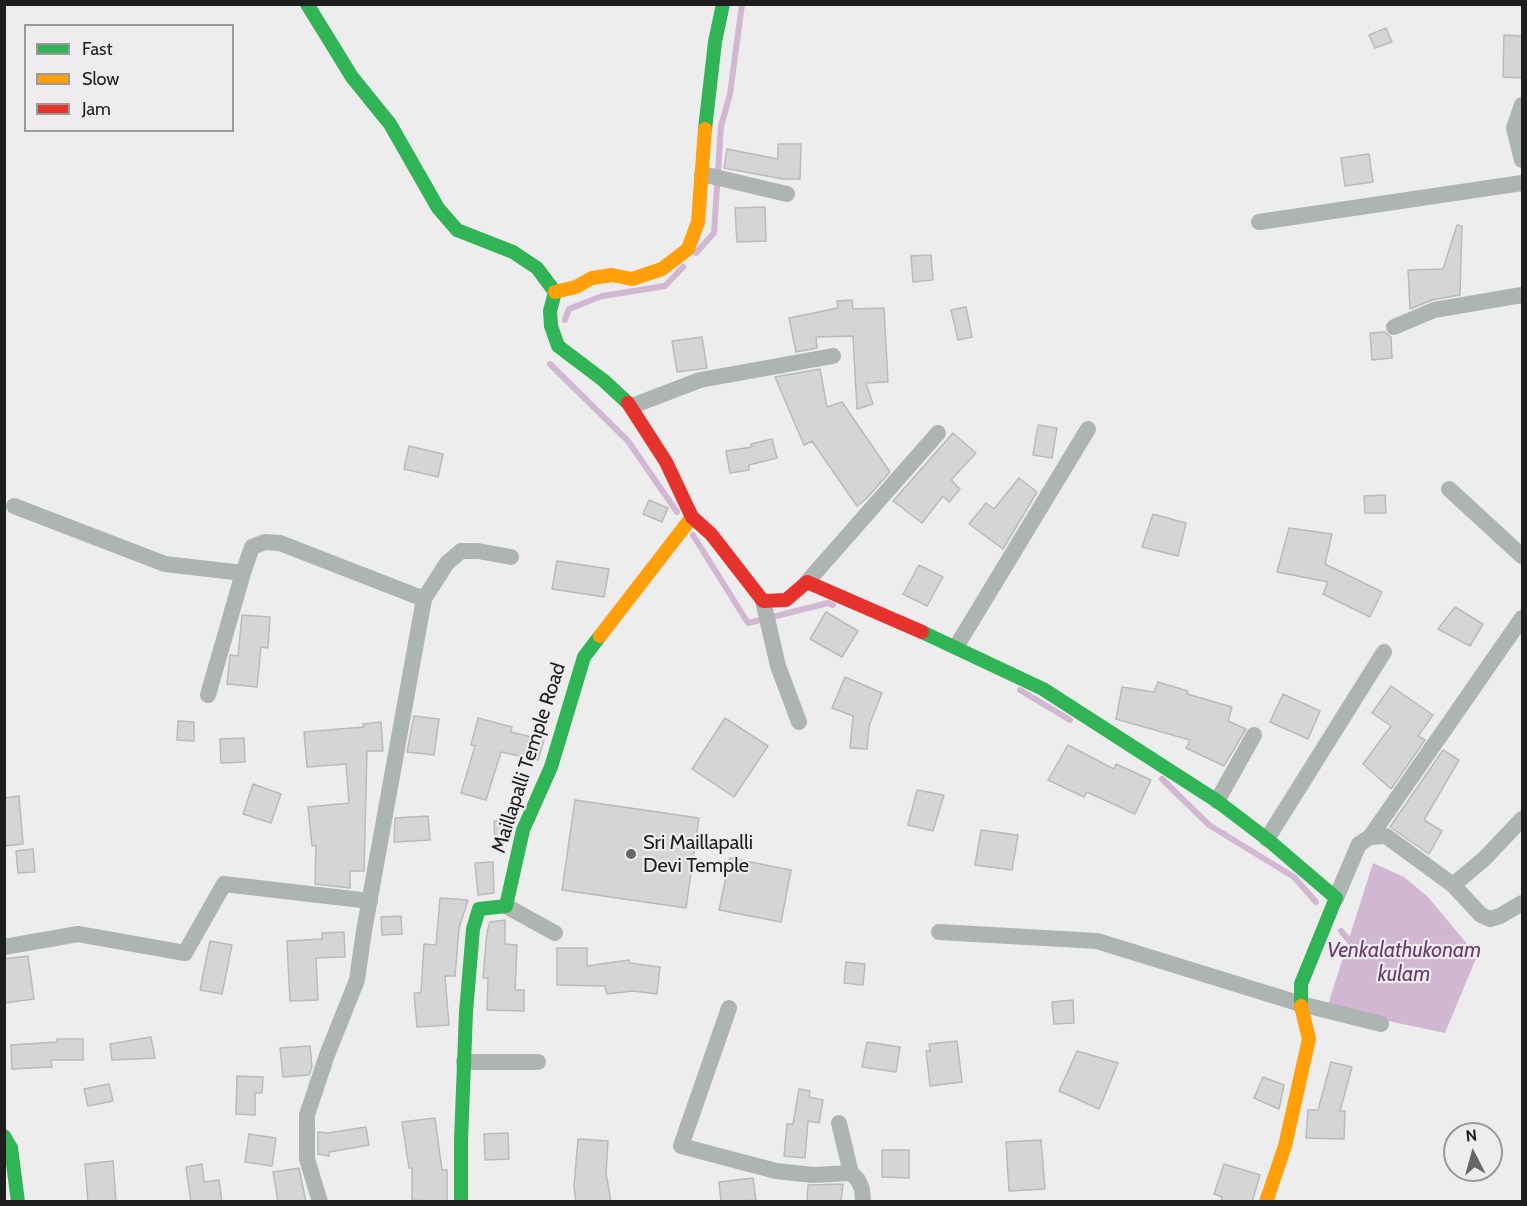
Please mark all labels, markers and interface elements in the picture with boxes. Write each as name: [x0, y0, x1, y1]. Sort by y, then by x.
legend: [24, 24, 234, 132]
text: Fast: [82, 38, 113, 60]
text: Slow: [82, 68, 119, 90]
text: Jam: [82, 98, 111, 120]
street label: Maillapalli Temple Road: [487, 660, 571, 856]
place label: Sri Maillapalli Devi Temple: [643, 831, 753, 878]
marker: Sri Maillapalli Devi Temple: [624, 847, 638, 861]
water label: Venkalathukonam kulam: [1327, 938, 1481, 988]
north arrow: [1443, 1122, 1503, 1182]
text: N: [1465, 1126, 1478, 1146]

